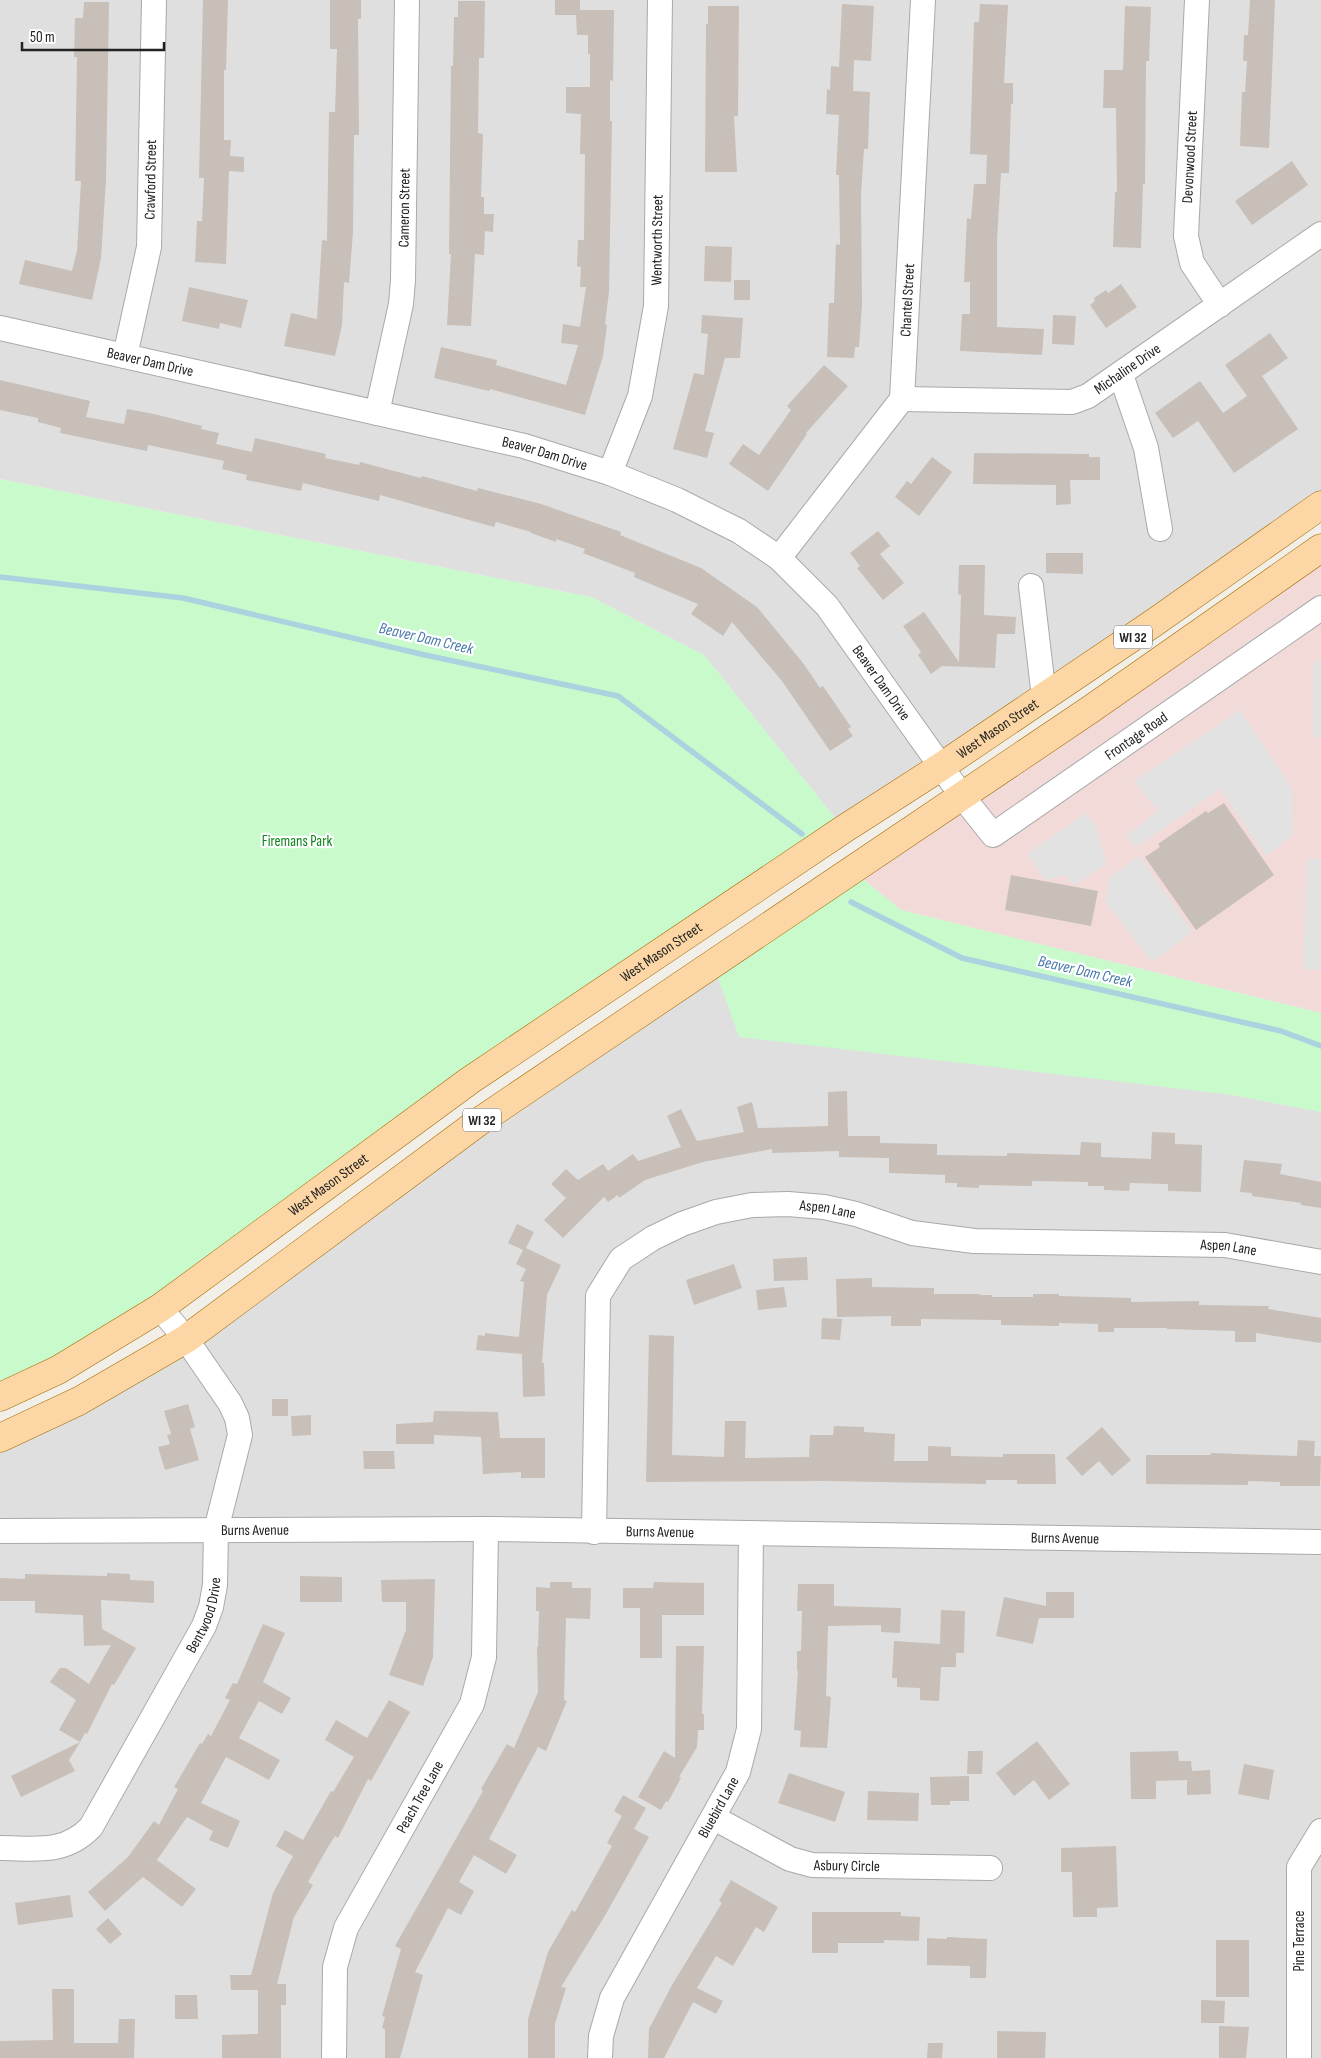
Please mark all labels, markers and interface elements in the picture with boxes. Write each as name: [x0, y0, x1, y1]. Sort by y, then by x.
scale bar: [22, 20, 165, 52]
text: 50 m: [30, 28, 55, 47]
street label: Devonwood Street: [1178, 110, 1202, 204]
street label: Crawford Street: [140, 139, 161, 220]
street label: Cameron Street: [394, 167, 414, 247]
street label: Wentworth Street: [647, 194, 667, 286]
street label: Chantel Street: [896, 263, 919, 337]
street label: Michaline Drive: [1090, 339, 1164, 398]
street label: Beaver Dam Drive: [105, 343, 195, 381]
street label: Beaver Dam Drive: [500, 432, 590, 475]
water label: Beaver Dam Creek: [377, 619, 476, 659]
road number: WI 32: [1114, 626, 1152, 649]
street label: Beaver Dam Drive: [848, 641, 915, 724]
street label: West Mason Street: [953, 694, 1042, 763]
street label: Frontage Road: [1101, 708, 1171, 764]
park label: Firemans Park: [262, 832, 332, 851]
street label: West Mason Street: [616, 917, 706, 986]
water label: Beaver Dam Creek: [1036, 952, 1135, 992]
road number: WI 32: [463, 1108, 501, 1132]
street label: West Mason Street: [284, 1149, 372, 1220]
street label: Aspen Lane: [798, 1195, 858, 1223]
street label: Aspen Lane: [1199, 1235, 1258, 1260]
street label: Burns Avenue: [221, 1520, 289, 1540]
street label: Burns Avenue: [626, 1522, 694, 1542]
street label: Burns Avenue: [1031, 1528, 1099, 1548]
street label: Bentwood Drive: [181, 1577, 225, 1656]
street label: Peach Tree Lane: [392, 1757, 448, 1837]
street label: Bluebird Lane: [694, 1773, 743, 1841]
street label: Asbury Circle: [813, 1856, 880, 1876]
street label: Pine Terrace: [1290, 1910, 1309, 1972]

